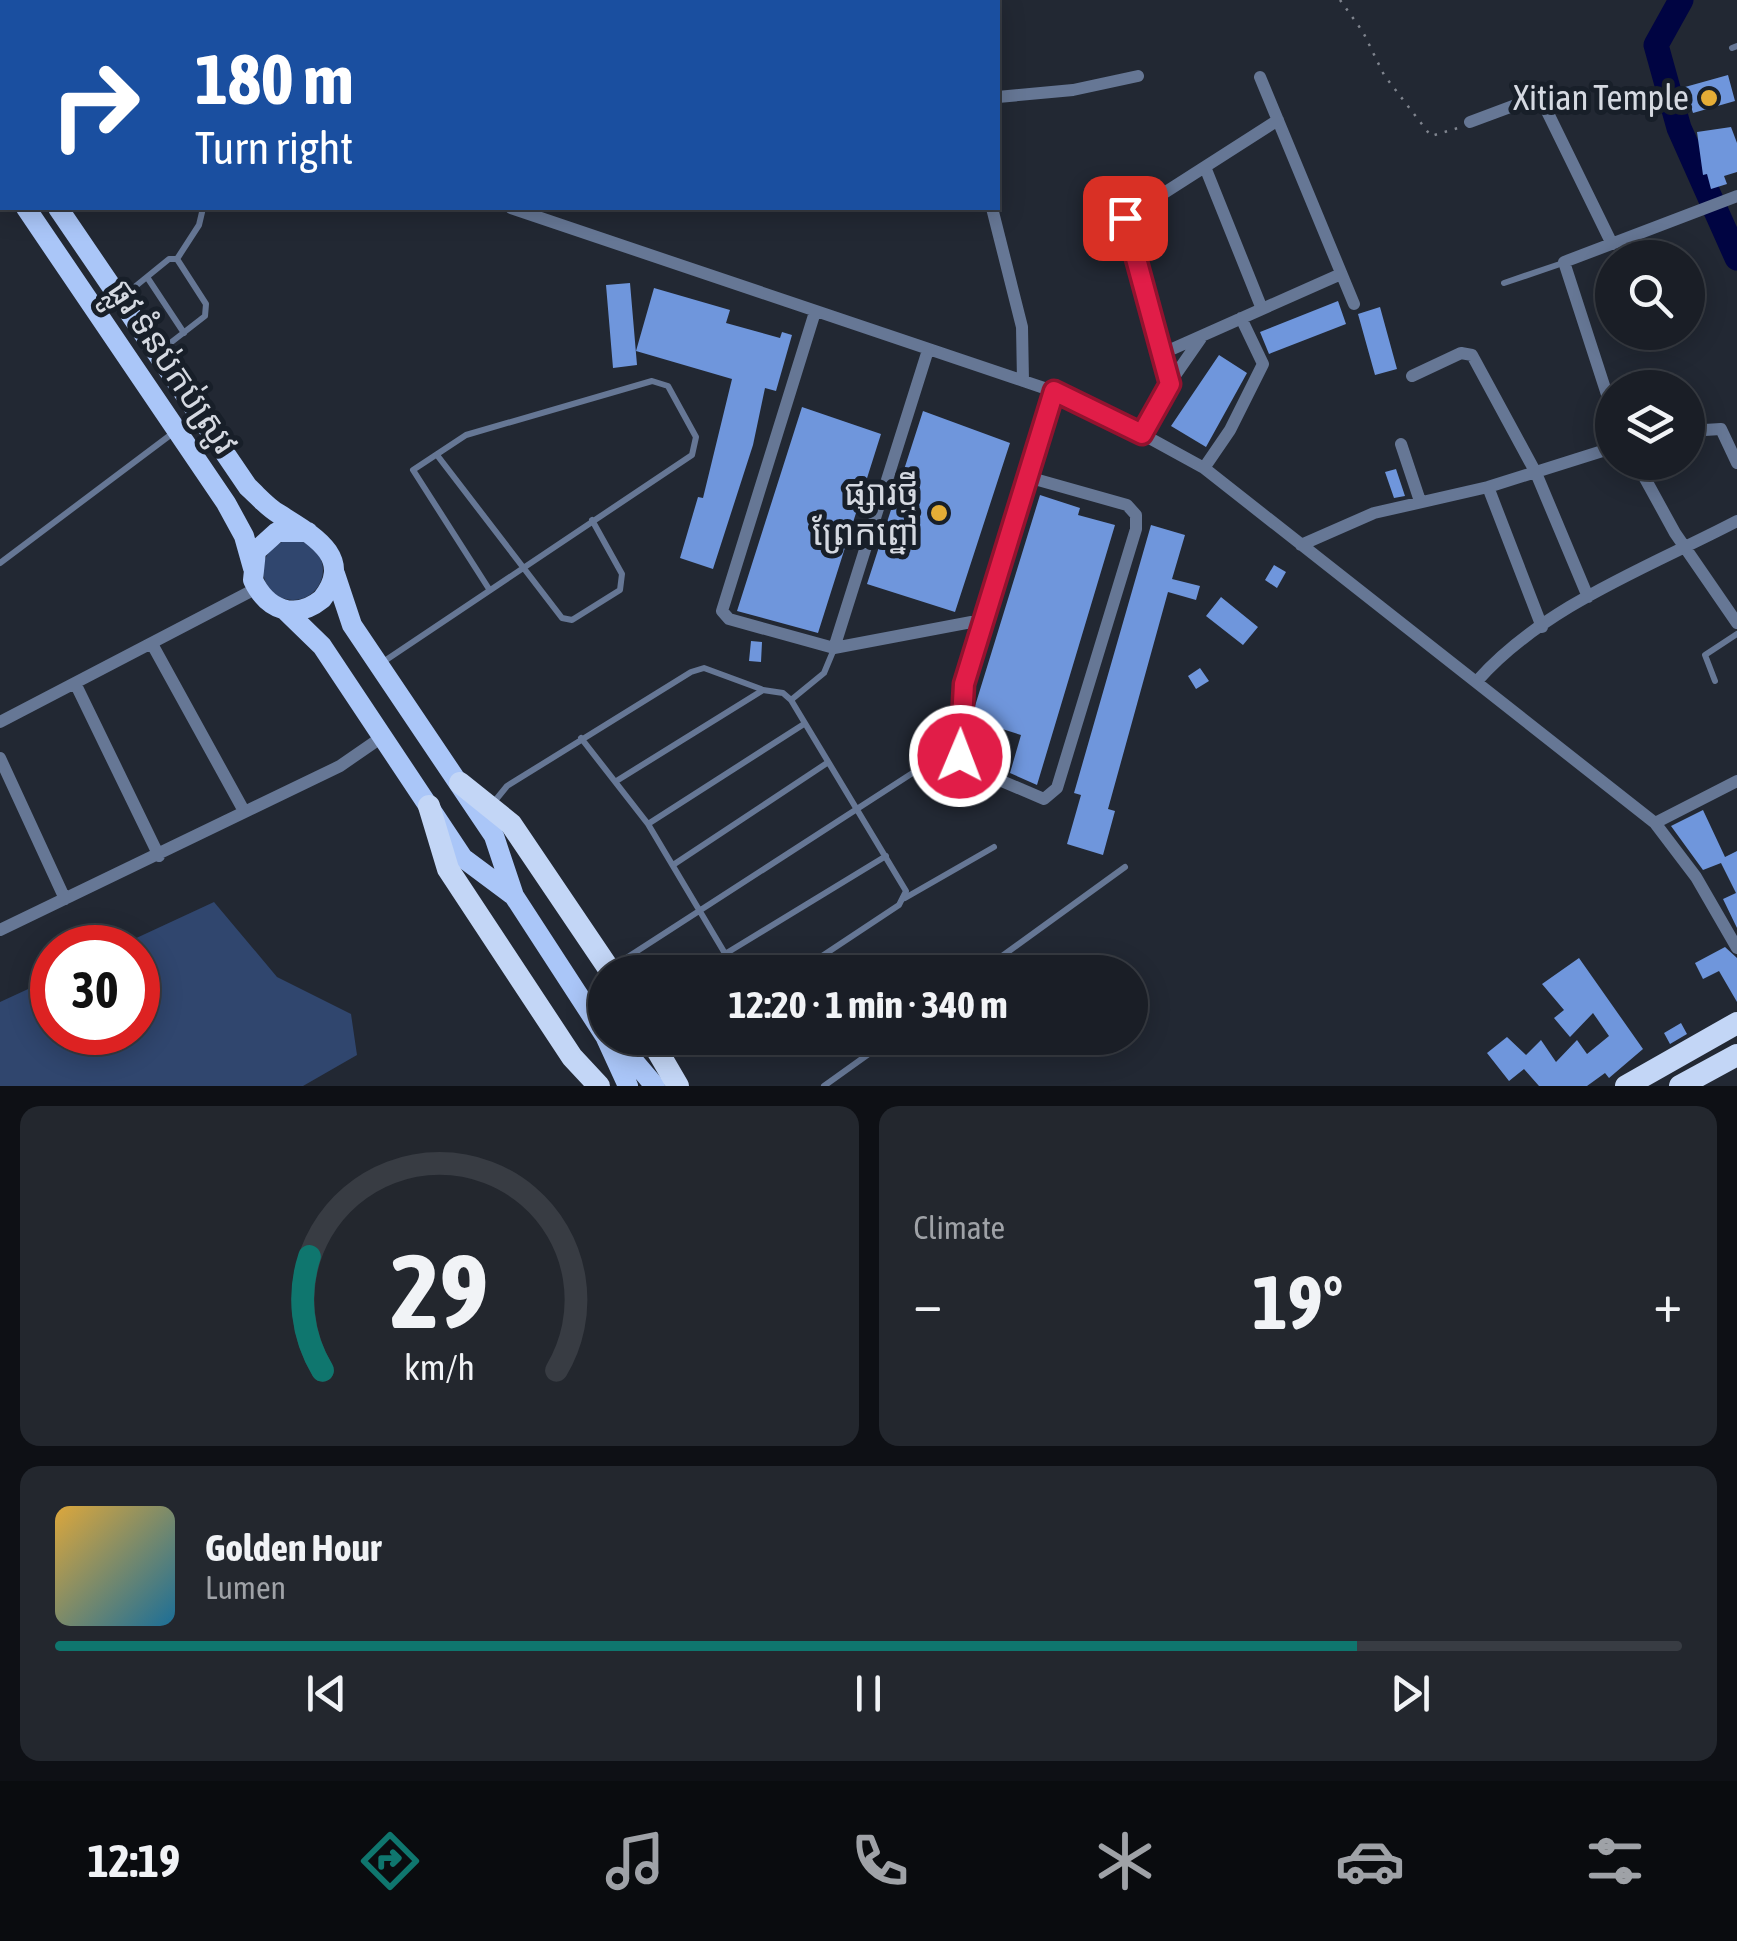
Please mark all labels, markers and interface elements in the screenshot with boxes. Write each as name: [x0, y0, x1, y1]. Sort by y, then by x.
text: 180 m: [195, 39, 354, 119]
icon: right: [30, 40, 160, 170]
place label: Xitian Temple: [1513, 77, 1689, 117]
marker: Xitian Temple: [1698, 87, 1720, 109]
text: Turn right: [195, 122, 353, 174]
pin: [1083, 176, 1168, 261]
icon: arrive: [1098, 191, 1153, 246]
map controls: [1595, 240, 1705, 480]
button: search: [1595, 240, 1705, 350]
street label: ផ្លូវ ទំនប់កប់ស្រូវ: [90, 271, 247, 468]
button: layers: [1595, 370, 1705, 480]
place label: ផ្សារថ្មី ព្រែកព្នៅ: [812, 471, 919, 555]
marker: ផ្សារថ្មី ព្រែកព្នៅ: [928, 502, 950, 524]
position arrow: [908, 704, 1012, 808]
speed limit sign: 30: [30, 925, 160, 1055]
text: 12:20 · 1 min · 340 m: [728, 983, 1008, 1026]
text: Climate: [914, 1209, 1005, 1246]
text: 29: [390, 1231, 488, 1350]
text: 19°: [1252, 1259, 1343, 1345]
text: −: [914, 1271, 942, 1334]
text: +: [1653, 1271, 1682, 1334]
text: km/h: [404, 1347, 475, 1388]
text: Golden Hour: [205, 1526, 381, 1569]
text: Lumen: [205, 1569, 286, 1606]
icon: previous: [299, 1666, 354, 1721]
icon: pause: [841, 1666, 896, 1721]
icon: next: [1383, 1666, 1438, 1721]
icon: directions: [355, 1826, 425, 1896]
icon: music: [600, 1826, 670, 1896]
icon: phone: [845, 1826, 915, 1896]
icon: climate: [1090, 1826, 1160, 1896]
icon: car: [1335, 1826, 1405, 1896]
icon: filters: [1580, 1826, 1650, 1896]
text: 12:19: [87, 1835, 180, 1887]

